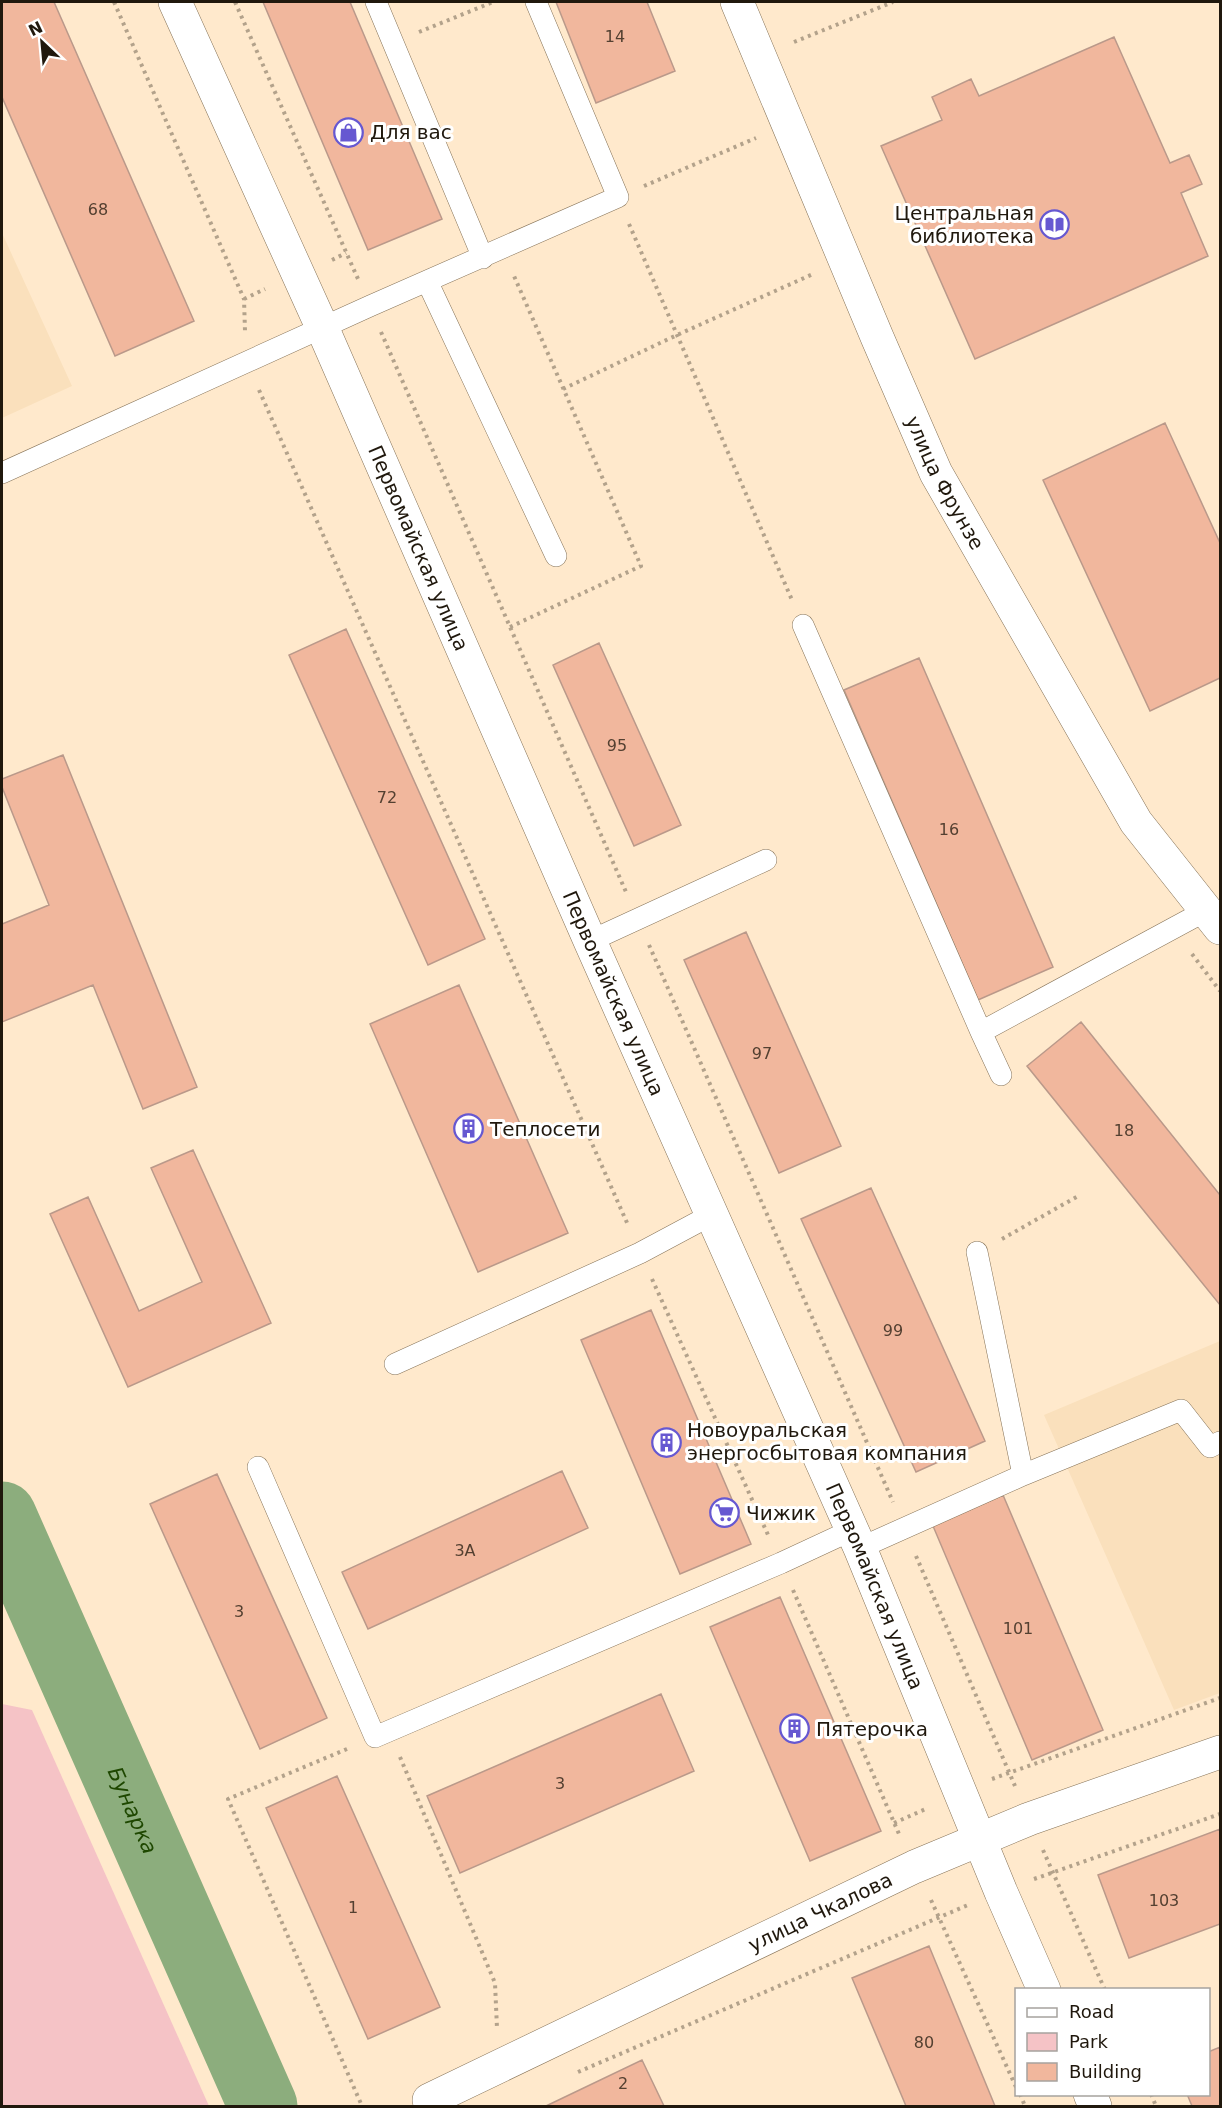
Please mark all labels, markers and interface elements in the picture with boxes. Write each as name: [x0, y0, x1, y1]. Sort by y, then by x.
north arrow: [12, 12, 72, 72]
text: N: [25, 17, 46, 40]
house number: 14: [605, 27, 625, 46]
shop icon: Для вас: [333, 116, 365, 148]
place label: Для вас: [370, 120, 452, 144]
house number: 68: [88, 200, 108, 219]
place label: Центральная библиотека: [895, 201, 1034, 248]
library icon: Центральная библиотека: [1039, 208, 1071, 240]
street label: улица Фрунзе: [901, 412, 989, 554]
street label: Первомайская улица: [363, 442, 474, 655]
house number: 95: [607, 736, 627, 755]
house number: 72: [377, 788, 397, 807]
house number: 16: [939, 820, 959, 839]
street label: Первомайская улица: [558, 887, 669, 1100]
house number: 97: [752, 1044, 772, 1063]
building icon: Теплосети: [453, 1113, 485, 1145]
place label: Теплосети: [489, 1117, 601, 1141]
house number: 18: [1114, 1121, 1134, 1140]
house number: 99: [883, 1321, 903, 1340]
place label: Новоуральская энергосбытовая компания: [687, 1418, 967, 1465]
building icon: Новоуральская энергосбытовая компания: [650, 1426, 682, 1458]
street label: Первомайская улица: [821, 1479, 929, 1693]
supermarket icon: Чижик: [709, 1497, 741, 1529]
place label: Чижик: [746, 1501, 816, 1525]
house number: 3А: [454, 1541, 476, 1560]
house number: 3: [234, 1602, 244, 1621]
house number: 101: [1003, 1619, 1033, 1638]
building icon: Пятерочка: [779, 1713, 811, 1745]
place label: Пятерочка: [816, 1717, 928, 1741]
water label: Бунарка: [103, 1763, 162, 1858]
house number: 3: [555, 1774, 565, 1793]
street label: улица Чкалова: [744, 1867, 896, 1957]
house number: 103: [1149, 1891, 1179, 1910]
house number: 1: [348, 1898, 358, 1917]
legend: [1015, 1988, 1210, 2096]
text: Road: [1069, 2001, 1114, 2022]
text: Park: [1069, 2031, 1108, 2052]
house number: 80: [914, 2033, 934, 2052]
text: Building: [1069, 2061, 1142, 2082]
house number: 2: [618, 2074, 628, 2093]

